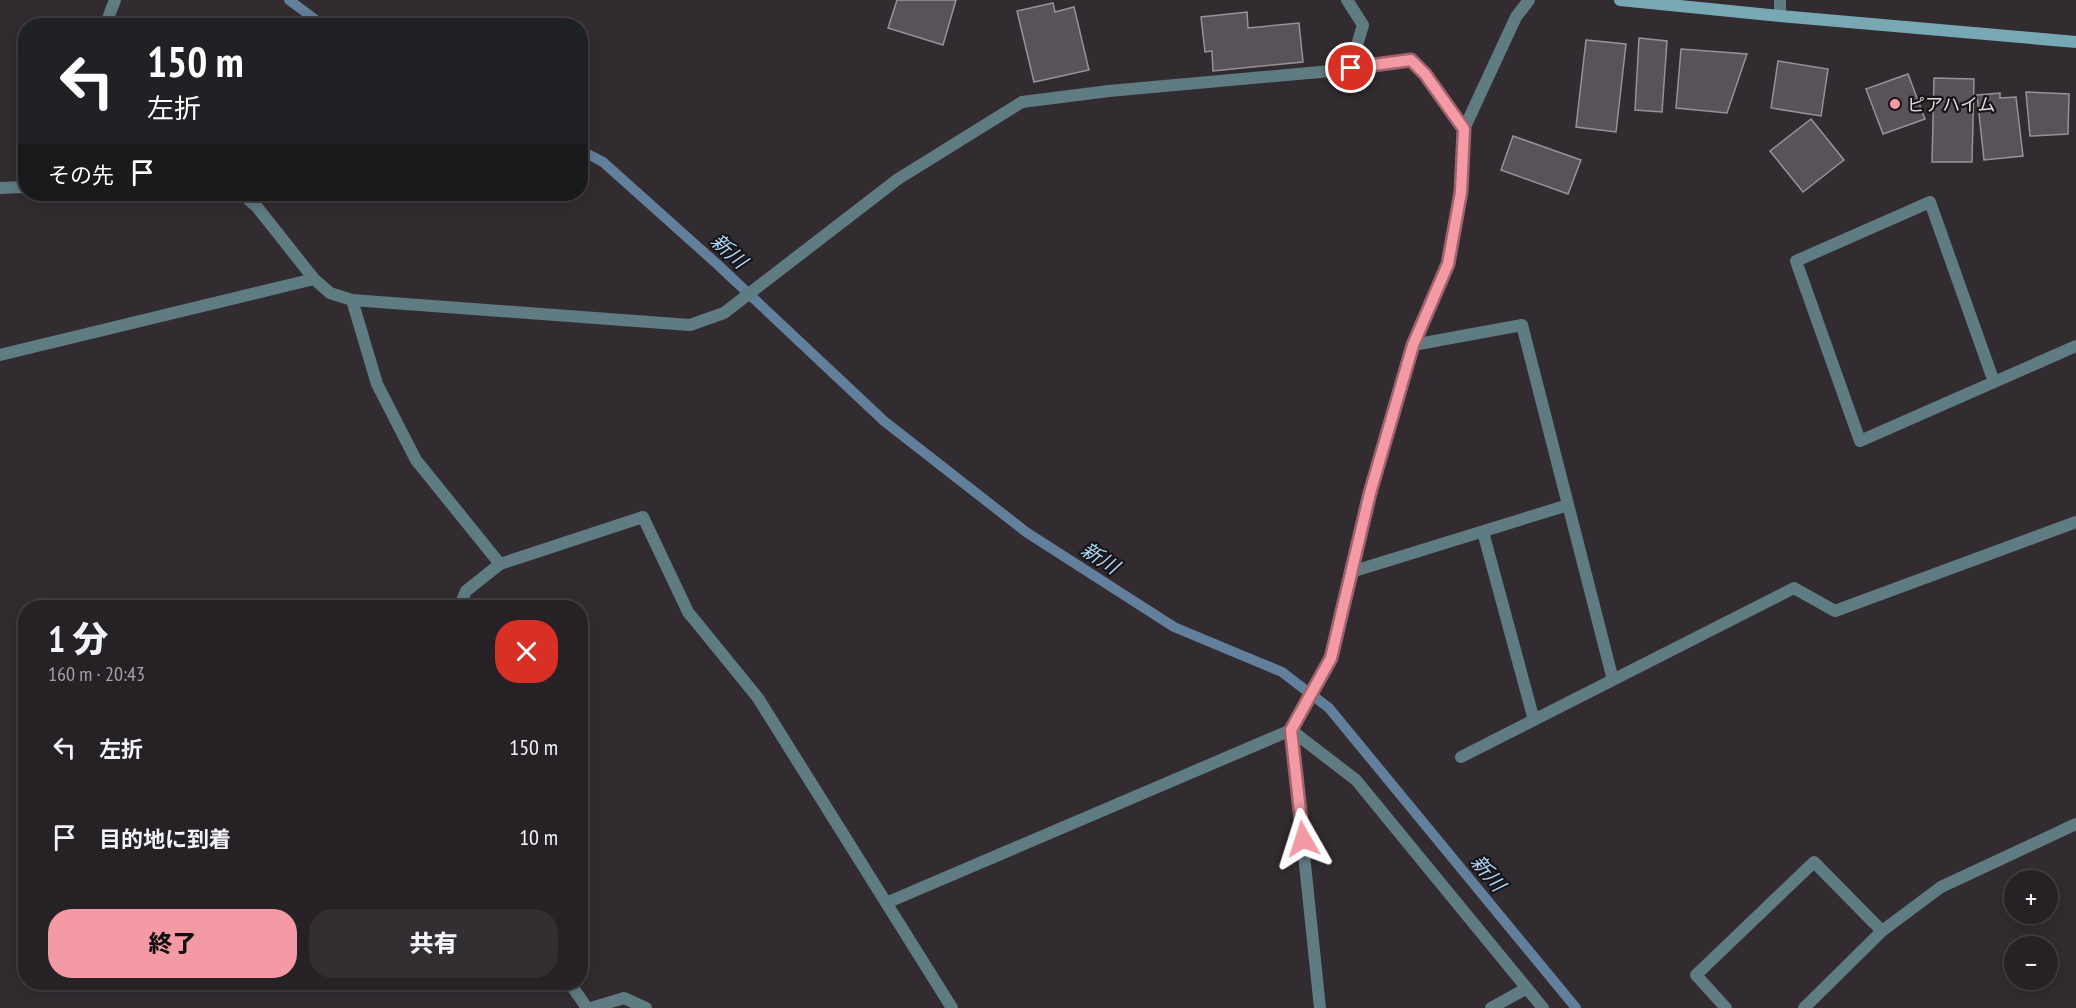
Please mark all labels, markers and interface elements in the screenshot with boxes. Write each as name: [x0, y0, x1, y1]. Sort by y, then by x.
text: 150 m: [147, 34, 244, 89]
icon: left: [48, 42, 126, 120]
pin: [1325, 42, 1376, 93]
icon: arrive: [1334, 51, 1367, 84]
text: 左折: [147, 91, 201, 125]
place label: ピアハイム: [1907, 93, 1996, 116]
marker: ピアハイム: [1888, 97, 1902, 111]
icon: arrive: [126, 156, 159, 189]
text: その先: [48, 161, 114, 189]
water label: 新川: [705, 228, 754, 275]
water label: 新川: [1076, 536, 1126, 581]
text: 1 分: [48, 615, 109, 662]
button: close: [495, 620, 558, 683]
text: 160 m · 20:43: [48, 661, 145, 687]
icon: left: [48, 731, 81, 764]
text: 150 m: [509, 733, 558, 761]
text: 左折: [99, 735, 143, 763]
position arrow: [1271, 807, 1335, 871]
icon: arrive: [48, 821, 81, 854]
text: 10 m: [519, 823, 558, 851]
text: 目的地に到着: [99, 825, 231, 853]
water label: 新川: [1465, 849, 1512, 898]
map controls: [2004, 870, 2058, 990]
button: +: [2004, 870, 2058, 924]
button: 終了: [48, 909, 297, 978]
button: 共有: [309, 909, 558, 978]
button: −: [2004, 936, 2058, 990]

